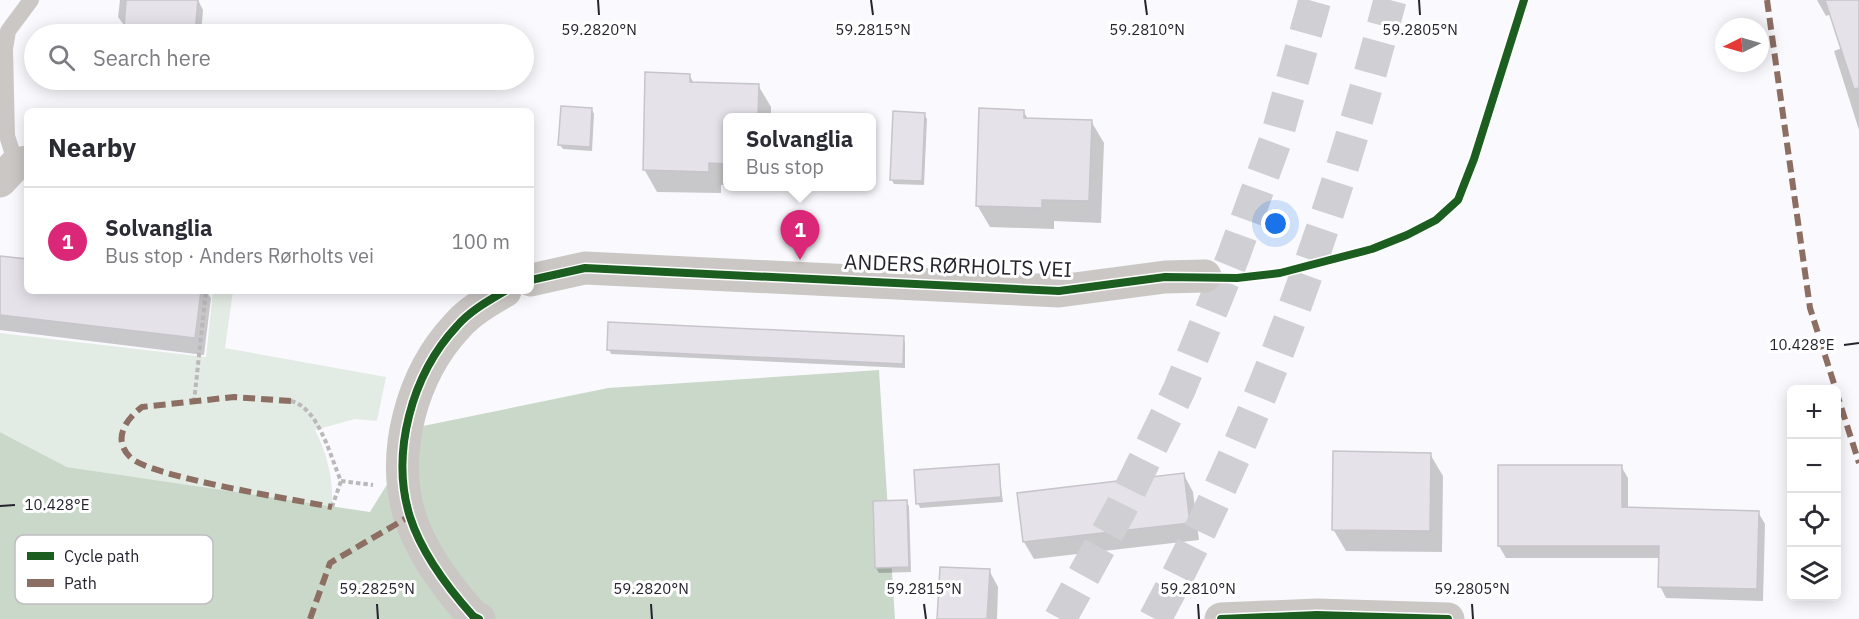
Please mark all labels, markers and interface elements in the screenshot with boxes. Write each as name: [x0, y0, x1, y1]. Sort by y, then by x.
north arrow: [1715, 18, 1769, 72]
text: 59.2820°N: [561, 20, 637, 39]
text: 59.2815°N: [835, 20, 911, 39]
text: 59.2810°N: [1109, 20, 1185, 39]
text: 59.2805°N: [1382, 20, 1458, 39]
search box: [24, 24, 534, 90]
icon: search: [45, 41, 78, 74]
text: Search here: [93, 43, 211, 72]
popup: [723, 113, 876, 191]
text: Solvanglia: [746, 124, 853, 153]
text: Nearby: [48, 130, 136, 164]
text: Bus stop: [746, 153, 824, 180]
your location: [1261, 209, 1290, 238]
pin: 1: [780, 210, 820, 260]
text: Solvanglia: [105, 213, 213, 242]
text: 1: [62, 228, 74, 255]
text: 100 m: [452, 228, 510, 255]
text: Bus stop · Anders Rørholts vei: [105, 242, 374, 269]
street label: ANDERS RØRHOLTS VEI: [844, 247, 1072, 283]
text: 10.428°E: [1770, 335, 1834, 354]
map controls: [1787, 385, 1841, 601]
button: +: [1787, 385, 1841, 439]
button: −: [1787, 439, 1841, 493]
button: locate: [1787, 493, 1841, 547]
text: 10.428°E: [25, 495, 89, 514]
legend: [15, 535, 213, 604]
text: Cycle path: [64, 546, 139, 566]
button: layers: [1787, 547, 1841, 601]
text: Path: [64, 573, 97, 593]
text: 59.2825°N: [339, 579, 415, 598]
text: 59.2820°N: [613, 579, 689, 598]
text: 59.2815°N: [886, 579, 962, 598]
text: 59.2810°N: [1160, 579, 1236, 598]
text: 59.2805°N: [1434, 579, 1510, 598]

